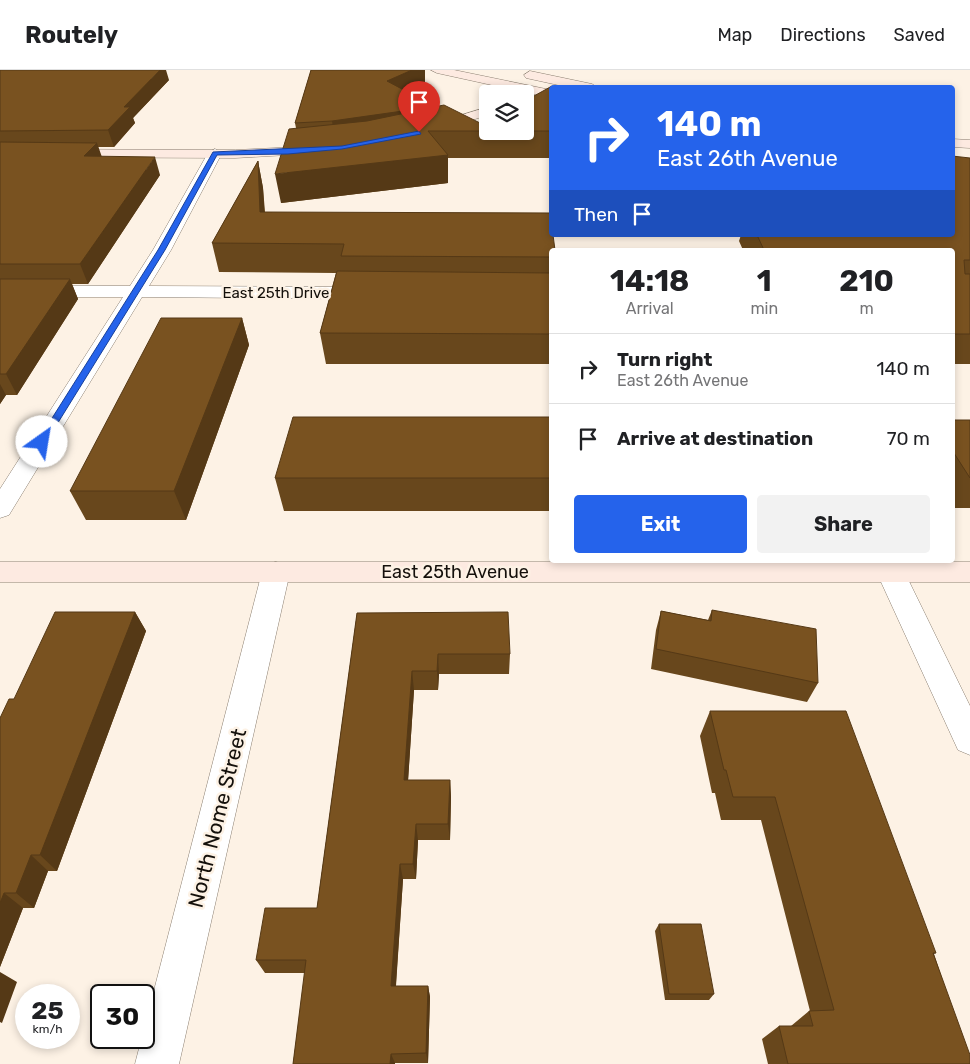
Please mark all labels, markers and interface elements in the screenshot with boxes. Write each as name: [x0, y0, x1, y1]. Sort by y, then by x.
text: Routely: [25, 21, 118, 49]
text: Map: [717, 24, 752, 46]
text: Directions: [780, 24, 866, 46]
text: Saved: [894, 24, 945, 46]
pin: [398, 81, 440, 132]
map controls: [479, 85, 534, 140]
button: layers: [479, 85, 534, 140]
icon: arrive: [405, 88, 433, 116]
text: 140 m: [657, 103, 762, 145]
icon: right: [574, 105, 639, 170]
text: East 26th Avenue: [657, 145, 838, 172]
icon: arrive: [628, 200, 656, 228]
text: Then: [574, 203, 618, 226]
text: 14:18: [610, 263, 689, 299]
text: 1: [757, 263, 772, 299]
text: 210: [839, 263, 894, 299]
street label: East 25th Drive: [222, 284, 330, 302]
text: Arrival: [626, 299, 674, 318]
text: min: [750, 299, 778, 318]
text: m: [859, 299, 874, 318]
text: Turn right: [617, 348, 712, 371]
icon: right: [574, 355, 602, 383]
text: 140 m: [876, 357, 930, 380]
text: East 26th Avenue: [617, 371, 748, 390]
position arrow: [15, 415, 67, 467]
icon: arrive: [574, 425, 602, 453]
text: Arrive at destination: [617, 427, 813, 450]
text: 70 m: [887, 427, 930, 450]
button: Exit: [574, 495, 747, 553]
button: Share: [757, 495, 930, 553]
street label: East 25th Avenue: [381, 561, 529, 583]
street label: North Nome Street: [183, 726, 251, 910]
speed limit sign: 30: [90, 984, 155, 1049]
text: 25: [31, 996, 64, 1025]
text: km/h: [33, 1022, 62, 1036]

